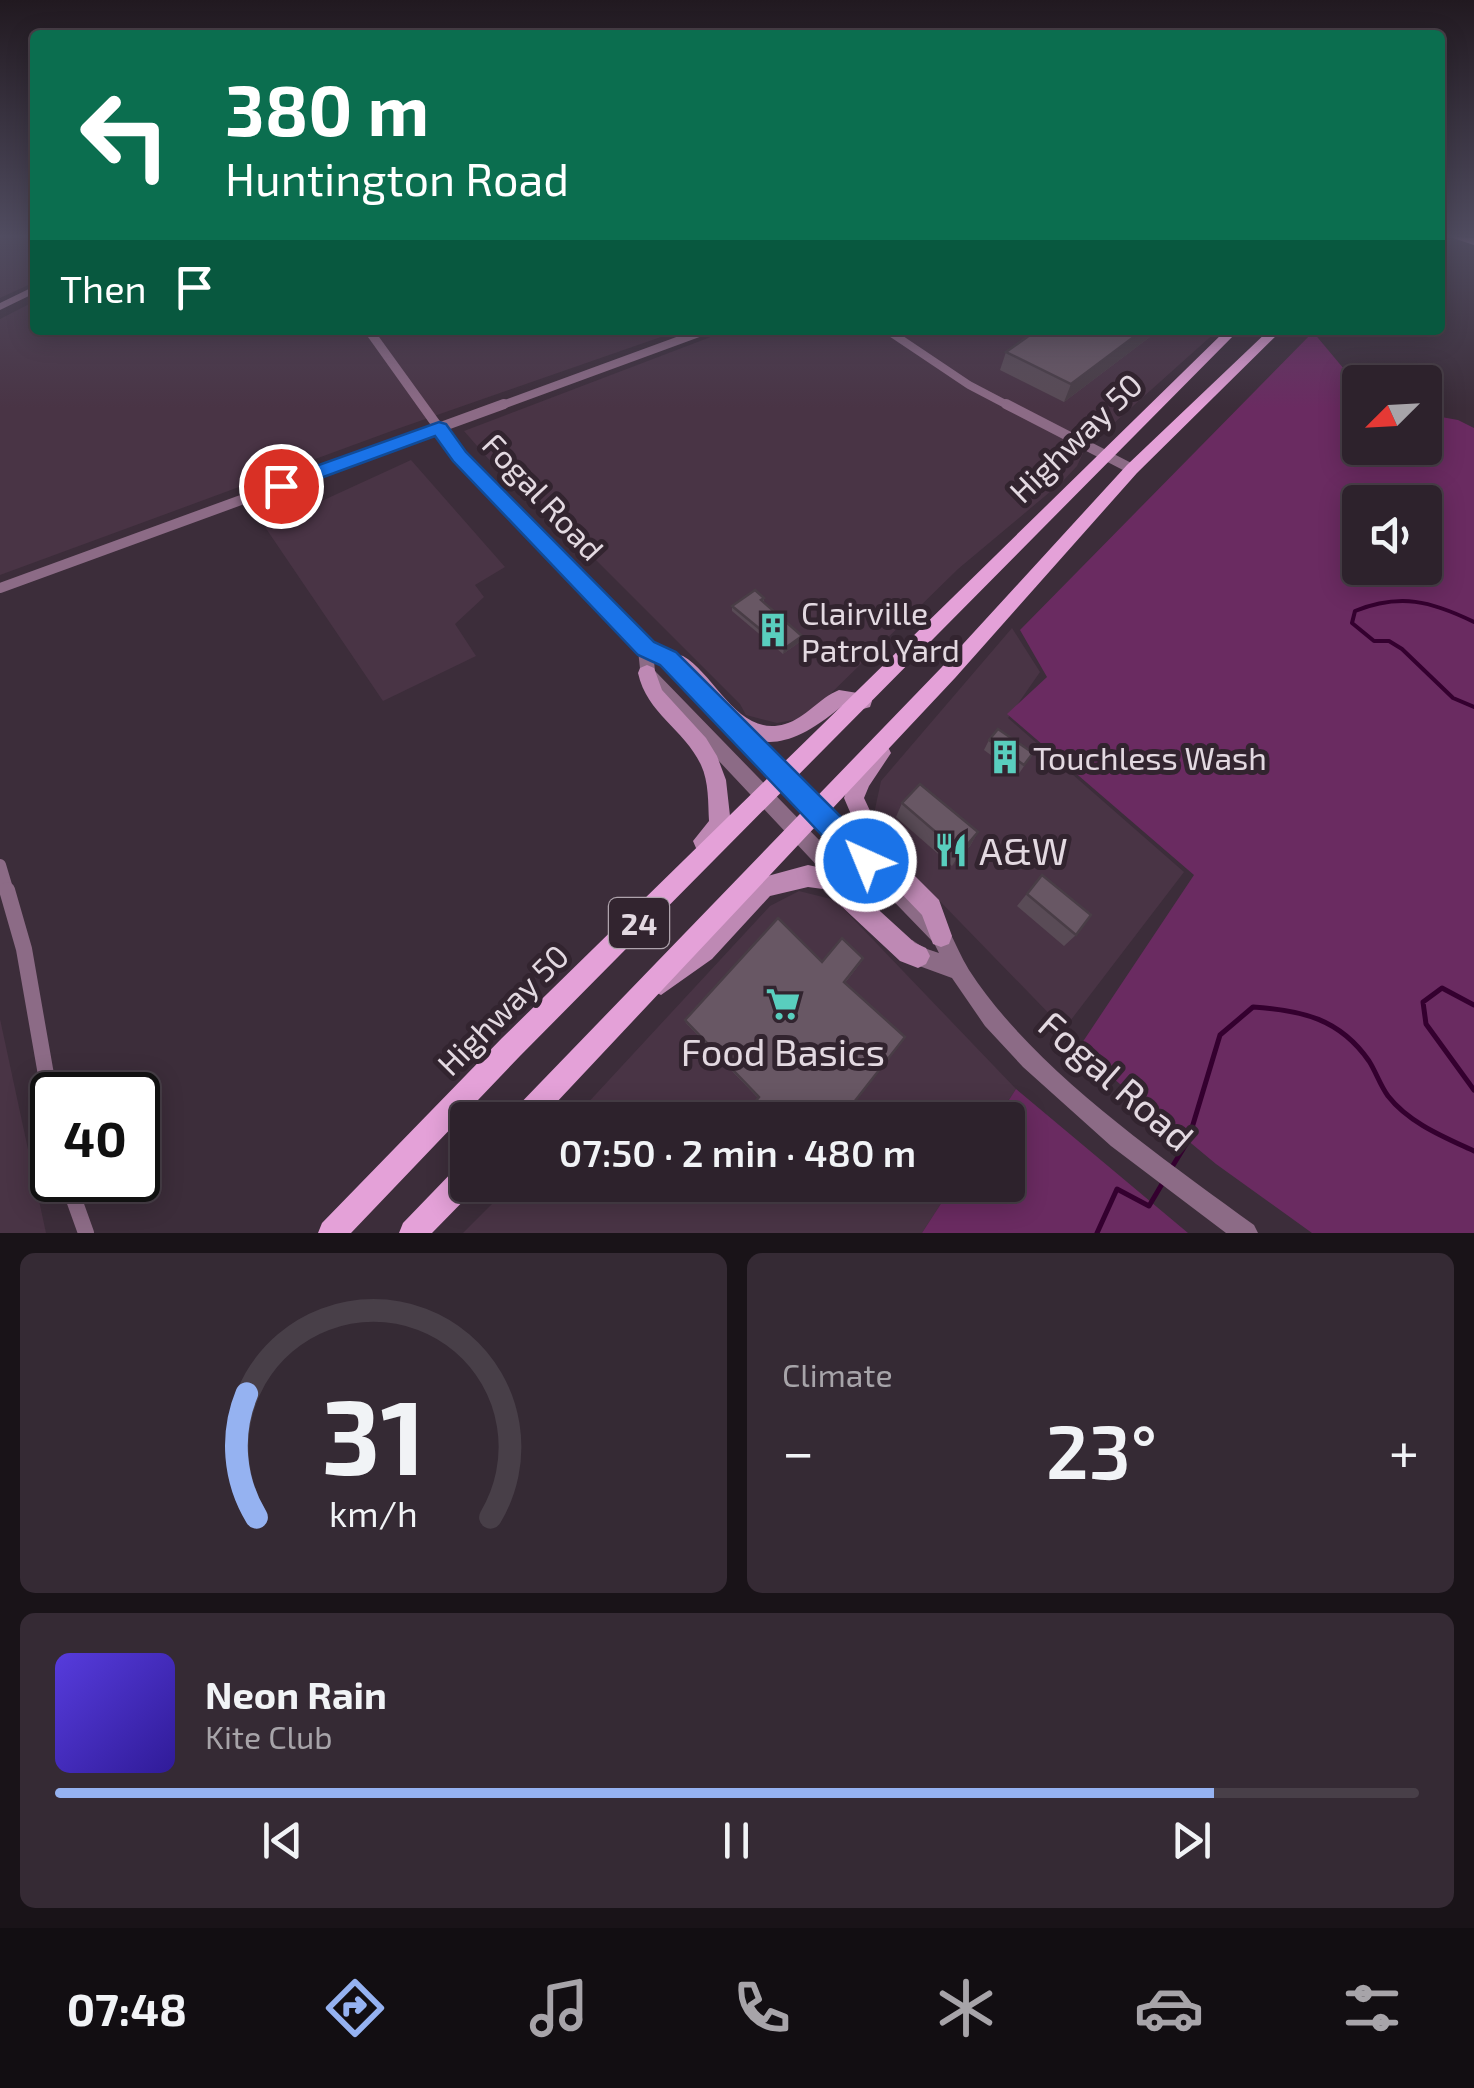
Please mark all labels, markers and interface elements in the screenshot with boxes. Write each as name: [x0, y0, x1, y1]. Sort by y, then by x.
text: 380 m: [225, 66, 429, 150]
icon: left: [60, 70, 190, 200]
text: Huntington Road: [225, 151, 569, 205]
icon: arrive: [167, 260, 222, 315]
text: Then: [60, 265, 147, 311]
street label: Highway 50: [1001, 364, 1149, 510]
north arrow: [1342, 365, 1442, 465]
map controls: [1342, 365, 1442, 585]
street label: Fogal Road: [476, 425, 612, 567]
pin: [239, 444, 324, 529]
icon: arrive: [254, 459, 309, 514]
button: sound: [1342, 485, 1442, 585]
place label: Clairville Patrol Yard: [801, 593, 960, 668]
building icon: Clairville Patrol Yard: [754, 611, 792, 649]
building icon: Touchless Wash: [986, 738, 1024, 776]
place label: Touchless Wash: [1033, 738, 1267, 776]
position arrow: [814, 809, 918, 913]
place label: A&W: [979, 827, 1068, 873]
restaurant icon: A&W: [932, 831, 970, 869]
road number: 24: [609, 898, 669, 948]
street label: Highway 50: [429, 936, 575, 1082]
supermarket icon: Food Basics: [764, 985, 802, 1023]
street label: Fogal Road: [1030, 1000, 1204, 1160]
place label: Food Basics: [681, 1028, 885, 1074]
speed limit sign: 40: [30, 1072, 160, 1202]
text: 07:50 · 2 min · 480 m: [559, 1129, 916, 1175]
text: Climate: [782, 1355, 893, 1393]
text: 31: [322, 1371, 425, 1496]
text: 23°: [1046, 1404, 1157, 1494]
text: −: [782, 1417, 814, 1483]
text: +: [1389, 1417, 1419, 1483]
text: km/h: [329, 1491, 418, 1534]
text: Neon Rain: [205, 1671, 387, 1717]
text: Kite Club: [205, 1717, 333, 1755]
icon: previous: [255, 1813, 310, 1868]
icon: pause: [709, 1813, 764, 1868]
icon: next: [1164, 1813, 1219, 1868]
icon: directions: [320, 1973, 390, 2043]
icon: music: [524, 1973, 594, 2043]
icon: phone: [727, 1973, 797, 2043]
icon: climate: [931, 1973, 1001, 2043]
icon: car: [1134, 1973, 1204, 2043]
icon: filters: [1337, 1973, 1407, 2043]
text: 07:48: [67, 1981, 187, 2035]

